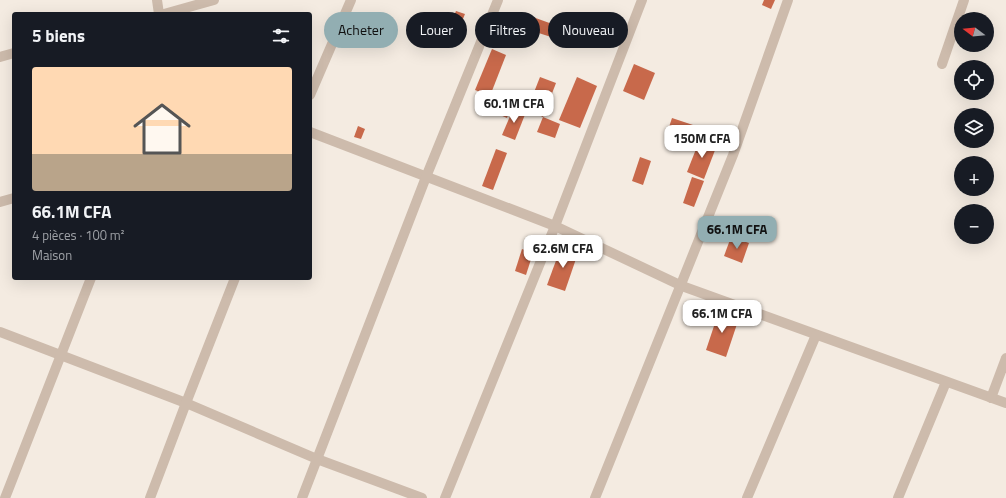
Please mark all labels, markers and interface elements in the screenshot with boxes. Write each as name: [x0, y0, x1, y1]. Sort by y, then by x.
chip: Acheter: [324, 12, 398, 48]
chip: Louer: [406, 12, 467, 48]
chip: Filtres: [475, 12, 540, 48]
chip: Nouveau: [548, 12, 628, 48]
north arrow: [954, 12, 994, 52]
map controls: [954, 12, 994, 244]
text: 5 biens: [32, 23, 85, 49]
icon: filters: [270, 25, 292, 47]
button: locate: [954, 60, 994, 100]
pin: 60.1M CFA: [468, 90, 560, 124]
icon: home: [126, 93, 198, 165]
text: 60.1M CFA: [484, 93, 544, 113]
button: layers: [954, 108, 994, 148]
pin: 150M CFA: [661, 125, 743, 159]
text: 150M CFA: [673, 128, 731, 148]
button: +: [954, 156, 994, 196]
text: 66.1M CFA: [32, 199, 111, 225]
button: −: [954, 204, 994, 244]
pin: 66.1M CFA: [691, 216, 783, 250]
text: 66.1M CFA: [707, 219, 767, 239]
text: 4 pièces · 100 m²: [32, 225, 124, 245]
pin: 62.6M CFA: [517, 235, 609, 269]
text: 62.6M CFA: [533, 238, 593, 258]
text: Maison: [32, 245, 72, 265]
pin: 66.1M CFA: [676, 300, 768, 334]
text: 66.1M CFA: [692, 303, 752, 323]

